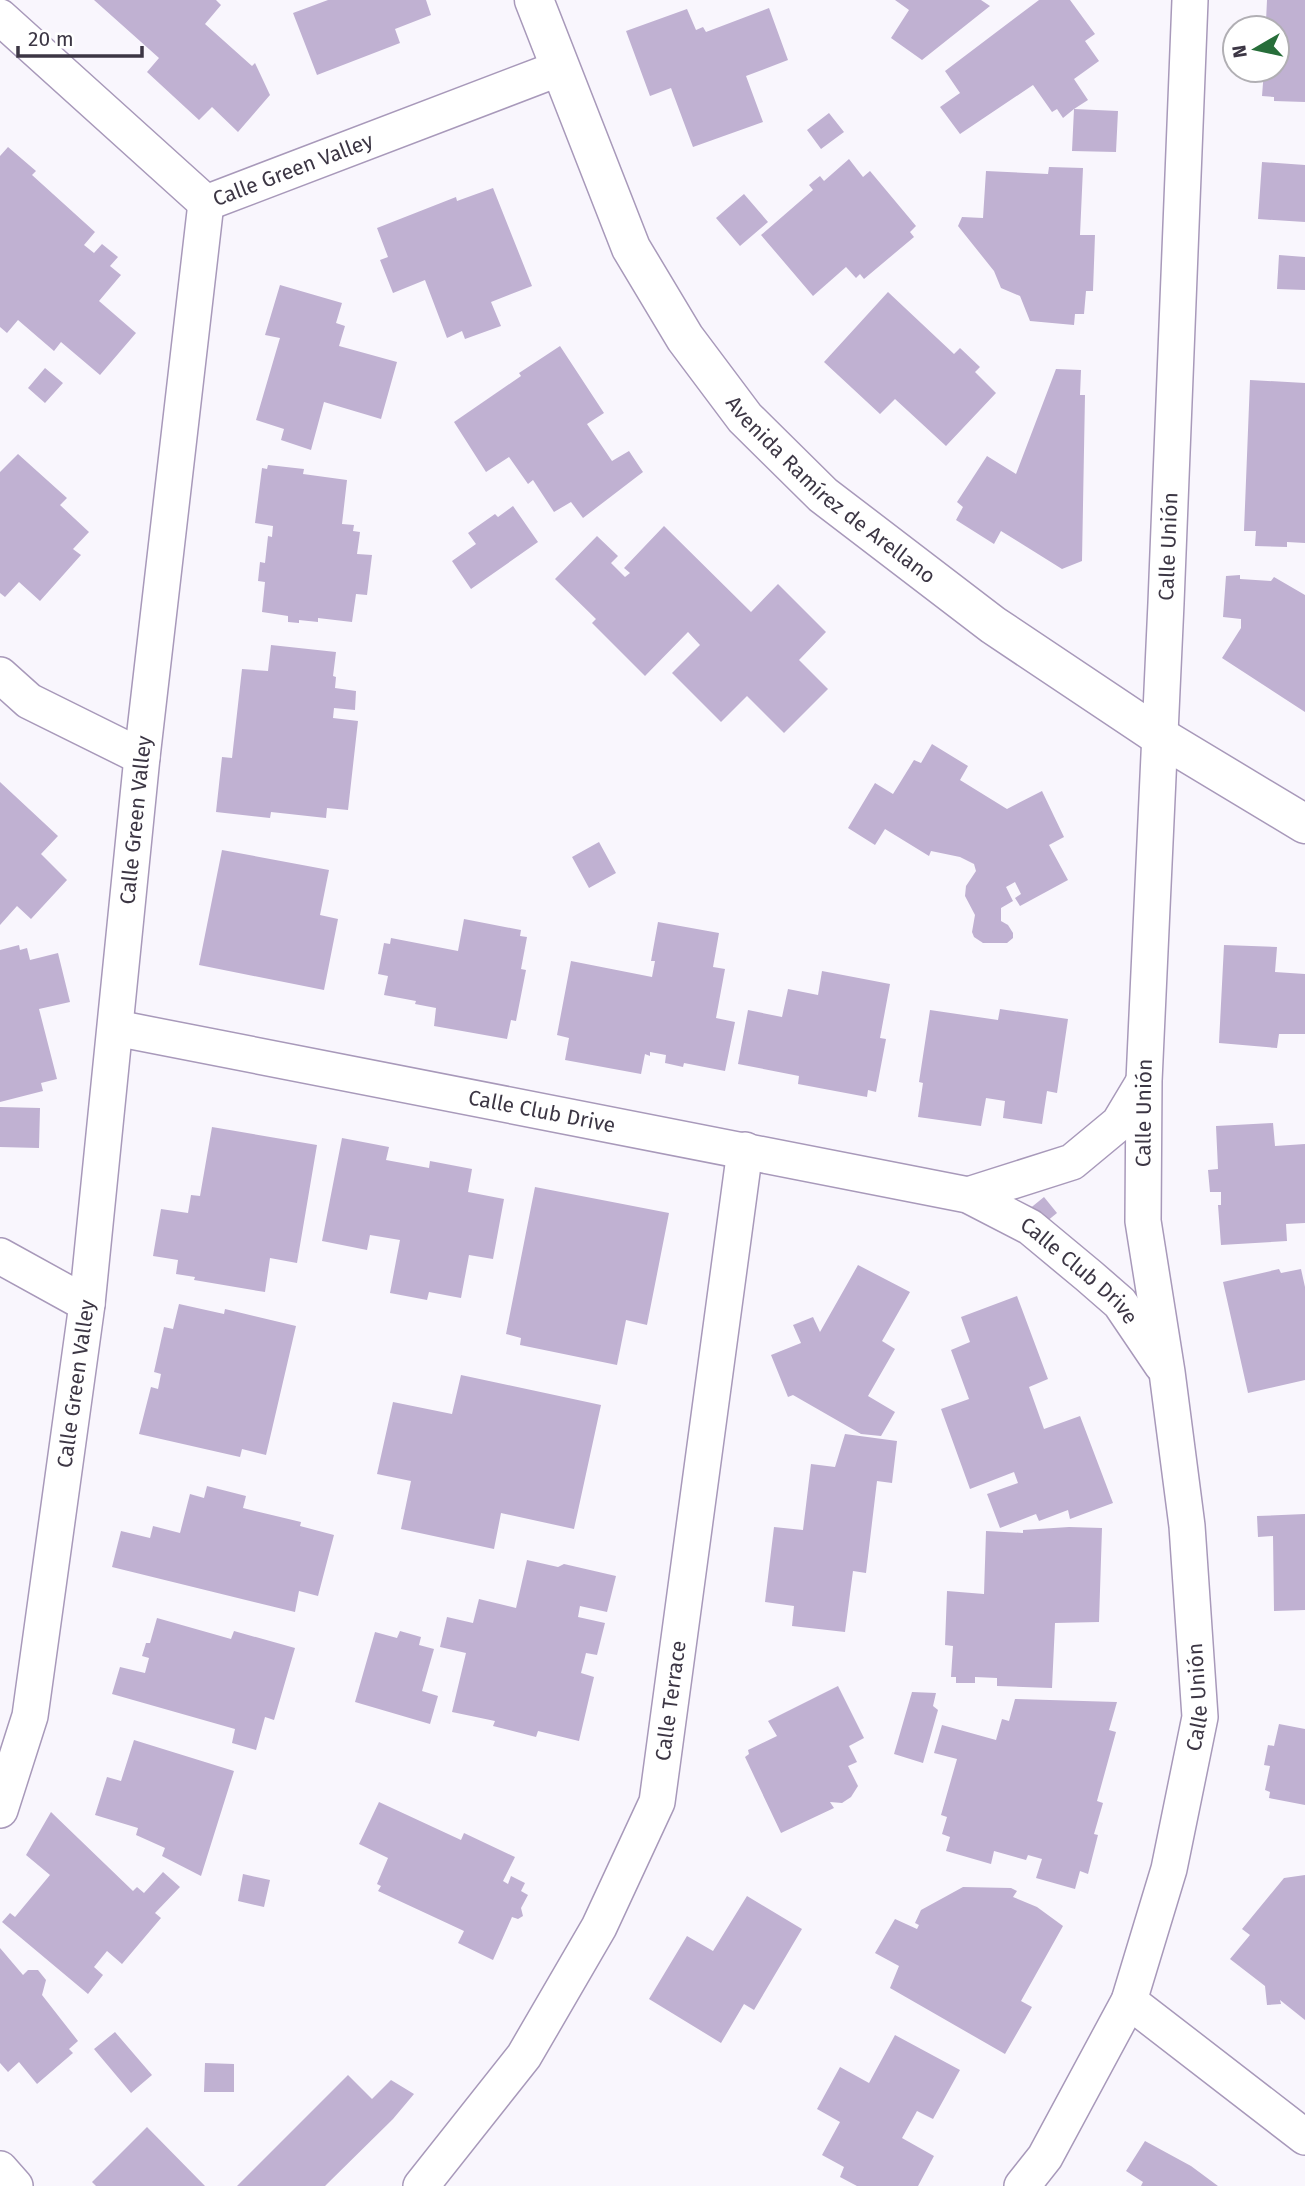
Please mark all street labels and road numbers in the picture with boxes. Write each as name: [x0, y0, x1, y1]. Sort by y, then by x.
street label: Calle Green Valley: [209, 127, 377, 212]
street label: Avenida Ramírez de Arellano: [720, 391, 941, 589]
street label: Calle Unión: [1153, 492, 1183, 601]
street label: Calle Green Valley: [114, 734, 157, 906]
street label: Calle Unión: [1130, 1058, 1158, 1167]
street label: Calle Club Drive: [466, 1084, 618, 1139]
street label: Calle Club Drive: [1016, 1211, 1144, 1329]
street label: Calle Green Valley: [51, 1297, 101, 1470]
street label: Calle Terrace: [650, 1639, 692, 1763]
street label: Calle Unión: [1180, 1642, 1213, 1754]

